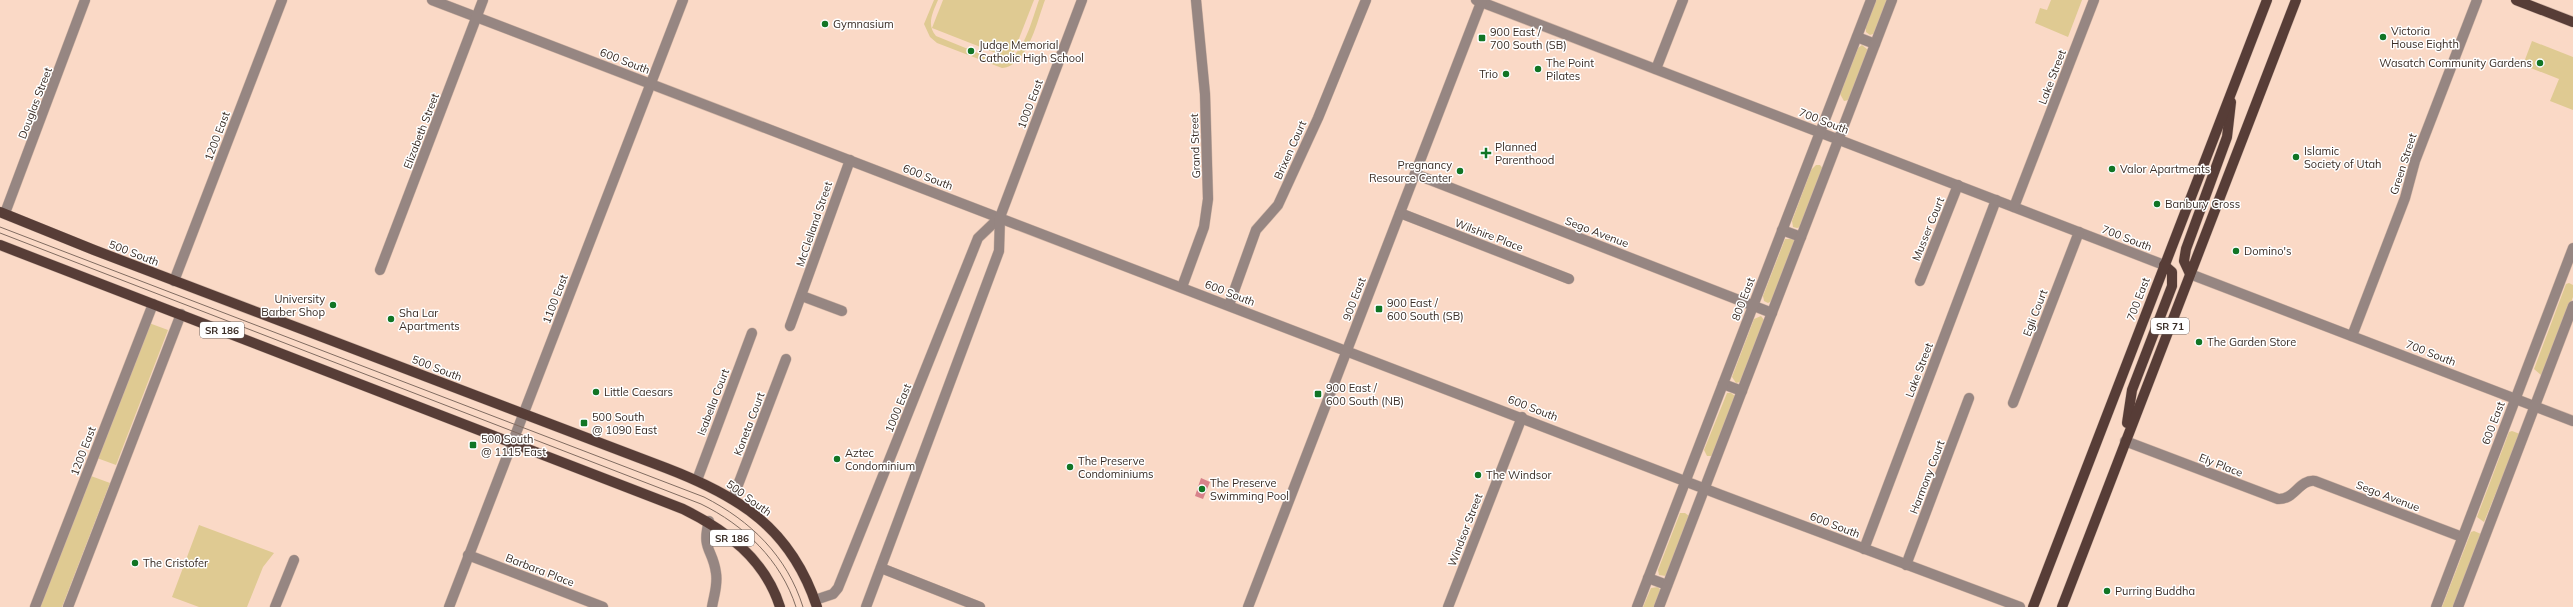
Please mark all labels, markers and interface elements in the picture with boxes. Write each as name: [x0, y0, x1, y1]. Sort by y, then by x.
place label: Gymnasium: [833, 17, 894, 31]
marker: Gymnasium: [820, 19, 830, 29]
place label: Victoria House Eighth: [2391, 24, 2459, 51]
place label: 900 East / 700 South (SB): [1490, 25, 1567, 52]
marker: Victoria House Eighth: [2378, 32, 2388, 42]
marker: 900 East / 700 South (SB): [1477, 33, 1487, 43]
place label: Judge Memorial Catholic High School: [979, 38, 1084, 65]
street label: 600 South: [598, 45, 652, 77]
marker: Judge Memorial Catholic High School: [966, 46, 976, 56]
street label: Lake Street: [2035, 48, 2069, 106]
place label: The Point Pilates: [1546, 56, 1594, 83]
place label: Wasatch Community Gardens: [2379, 56, 2532, 70]
marker: Wasatch Community Gardens: [2535, 58, 2545, 68]
marker: The Point Pilates: [1533, 64, 1543, 74]
street label: Douglas Street: [15, 65, 55, 141]
place label: Trio: [1479, 67, 1498, 81]
marker: Trio: [1501, 69, 1511, 79]
street label: 1000 East: [1014, 77, 1046, 131]
street label: Elizabeth Street: [400, 91, 442, 171]
street label: 700 South: [1797, 105, 1851, 137]
street label: 1200 East: [201, 109, 233, 163]
street label: Grand Street: [1187, 113, 1203, 179]
street label: Brixen Court: [1271, 118, 1309, 182]
street label: Green Street: [2387, 131, 2420, 196]
place label: Planned Parenthood: [1495, 140, 1554, 167]
place label: Islamic Society of Utah: [2304, 144, 2382, 171]
marker: Planned Parenthood: [1480, 147, 1492, 159]
marker: Islamic Society of Utah: [2291, 152, 2301, 162]
place label: Pregnancy Resource Center: [1369, 158, 1452, 185]
street label: 600 South: [901, 161, 955, 193]
place label: Valor Apartments: [2120, 162, 2210, 176]
marker: Valor Apartments: [2107, 164, 2117, 174]
marker: Pregnancy Resource Center: [1455, 166, 1465, 176]
street label: McClelland Street: [793, 179, 835, 268]
street label: Musser Court: [1909, 195, 1947, 263]
place label: Banbury Cross: [2165, 197, 2240, 211]
marker: Banbury Cross: [2152, 199, 2162, 209]
street label: Sego Avenue: [1563, 213, 1631, 251]
street label: Wilshire Place: [1453, 215, 1525, 255]
street label: 700 South: [2100, 222, 2154, 254]
street label: 500 South: [107, 237, 161, 269]
place label: Domino's: [2244, 244, 2291, 258]
marker: Domino's: [2231, 246, 2241, 256]
street label: 1100 East: [539, 272, 571, 326]
street label: 900 East: [1339, 275, 1369, 322]
street label: 800 East: [1728, 275, 1758, 322]
street label: 700 East: [2123, 275, 2153, 322]
street label: 600 South: [1203, 277, 1257, 309]
street label: Egli Court: [2020, 287, 2050, 338]
place label: University Barber Shop: [261, 292, 325, 319]
place label: 900 East / 600 South (SB): [1387, 296, 1464, 323]
marker: University Barber Shop: [328, 300, 338, 310]
marker: 900 East / 600 South (SB): [1374, 304, 1384, 314]
place label: Sha Lar Apartments: [399, 306, 460, 333]
marker: Sha Lar Apartments: [386, 314, 396, 324]
road number: SR 71: [2151, 318, 2189, 334]
road number: SR 186: [200, 322, 244, 338]
place label: The Garden Store: [2207, 335, 2296, 349]
marker: The Garden Store: [2194, 337, 2204, 347]
street label: 700 South: [2404, 337, 2458, 369]
street label: Lake Street: [1902, 341, 1936, 399]
street label: 500 South: [410, 352, 464, 384]
street label: Isabella Court: [694, 367, 732, 437]
street label: 1000 East: [882, 381, 914, 435]
place label: 900 East / 600 South (NB): [1326, 381, 1404, 408]
place label: Little Caesars: [604, 385, 673, 399]
marker: Little Caesars: [591, 387, 601, 397]
marker: 900 East / 600 South (NB): [1313, 389, 1323, 399]
street label: Koneta Court: [730, 390, 768, 458]
street label: 600 South: [1506, 392, 1560, 424]
street label: 600 East: [2478, 399, 2508, 446]
place label: 500 South @ 1090 East: [592, 410, 657, 437]
marker: 500 South @ 1090 East: [579, 418, 589, 428]
street label: 1200 East: [67, 424, 99, 478]
place label: 500 South @ 1115 East: [481, 432, 546, 459]
street label: Harmony Court: [1906, 438, 1948, 516]
marker: 500 South @ 1115 East: [468, 440, 478, 450]
place label: Aztec Condominium: [845, 446, 915, 473]
street label: Ely Place: [2197, 450, 2245, 480]
marker: Aztec Condominium: [832, 454, 842, 464]
place label: The Preserve Condominiums: [1078, 454, 1154, 481]
marker: The Preserve Condominiums: [1065, 462, 1075, 472]
place label: The Windsor: [1486, 468, 1552, 482]
marker: The Windsor: [1473, 470, 1483, 480]
place label: The Preserve Swimming Pool: [1210, 476, 1289, 503]
street label: 500 South: [724, 477, 774, 519]
street label: Sego Avenue: [2354, 477, 2422, 515]
marker: The Preserve Swimming Pool: [1197, 484, 1207, 494]
street label: Windsor Street: [1445, 491, 1485, 568]
street label: 600 South: [1808, 509, 1862, 541]
road number: SR 186: [710, 530, 754, 546]
street label: Barbara Place: [504, 550, 576, 590]
place label: The Cristofer: [143, 556, 208, 570]
marker: The Cristofer: [130, 558, 140, 568]
place label: Purring Buddha: [2115, 584, 2195, 598]
marker: Purring Buddha: [2102, 586, 2112, 596]

